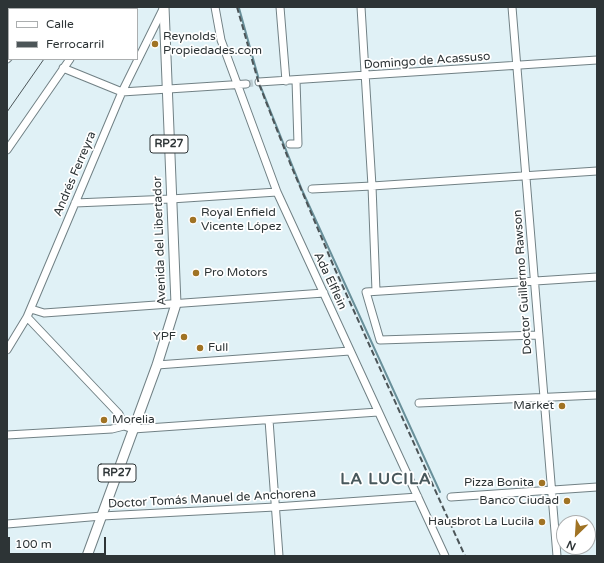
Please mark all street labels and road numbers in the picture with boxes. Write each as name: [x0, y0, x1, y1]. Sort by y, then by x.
street label: Domingo de Acassuso: [363, 49, 491, 73]
street label: Andrés Ferreyra: [51, 129, 99, 219]
road number: RP27: [150, 135, 188, 153]
street label: Avenida del Libertador: [151, 176, 169, 306]
street label: Doctor Guillermo Rawson: [511, 209, 535, 355]
street label: Ada Elflein: [310, 250, 350, 312]
road number: RP27: [98, 464, 136, 482]
street label: Doctor Tomás Manuel de Anchorena: [108, 486, 316, 512]

